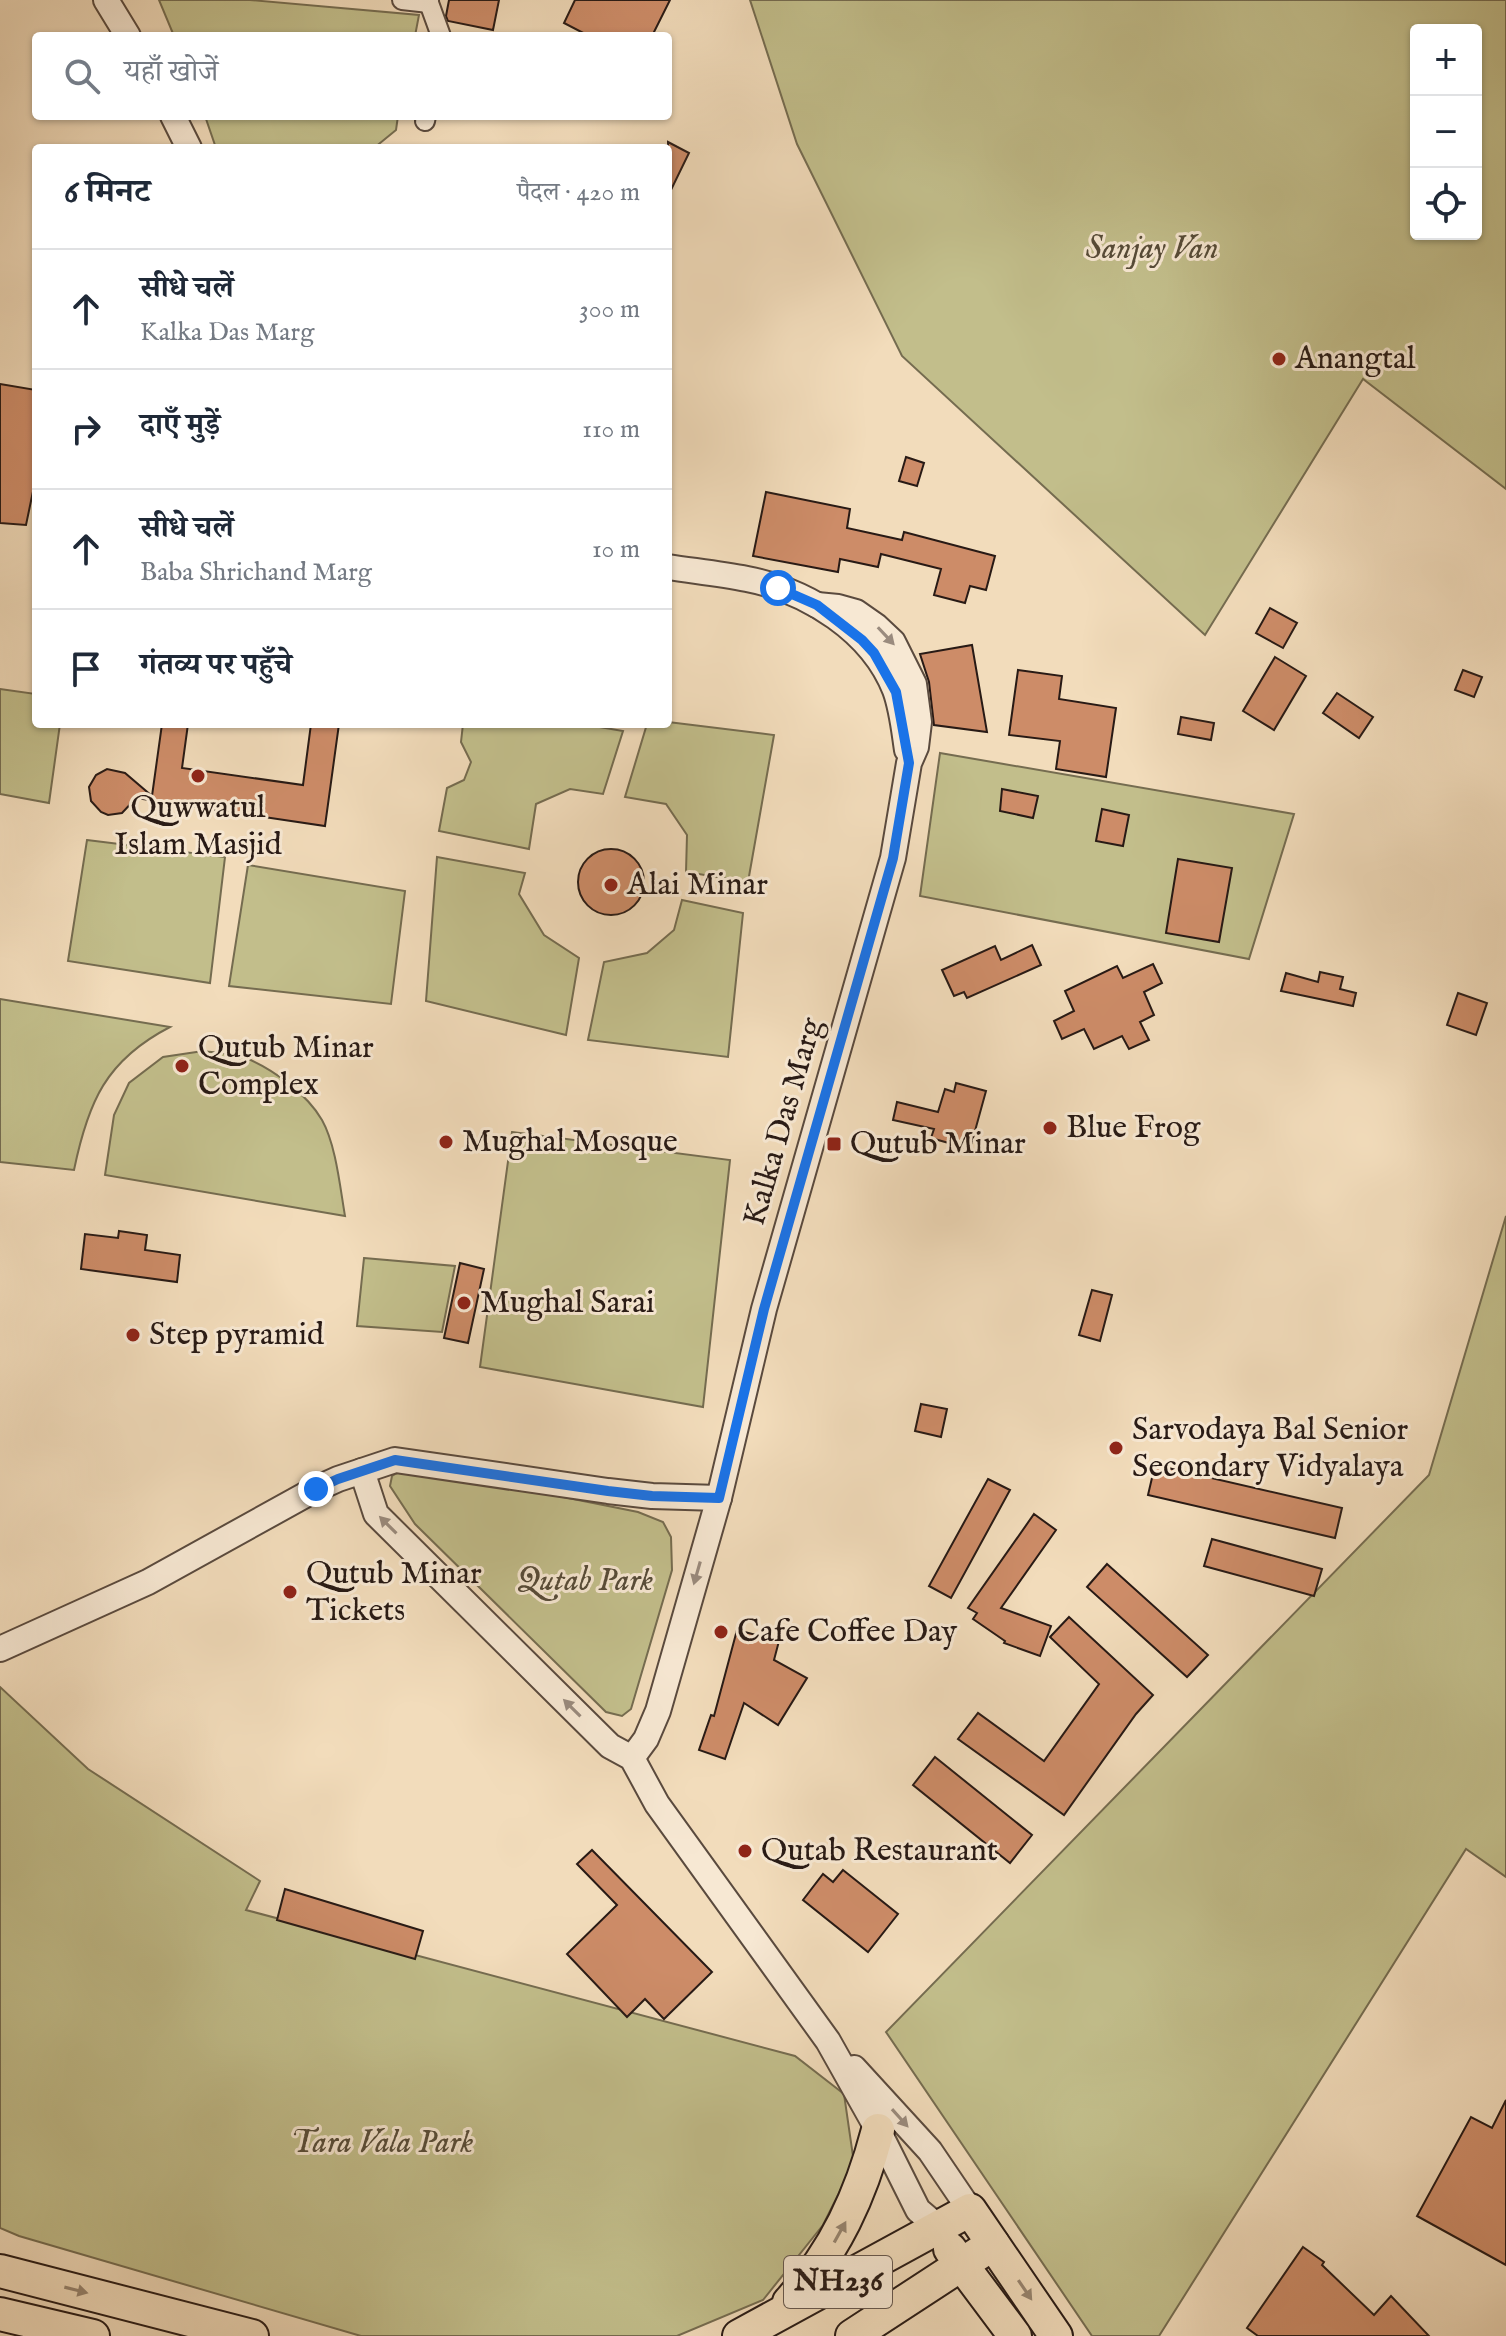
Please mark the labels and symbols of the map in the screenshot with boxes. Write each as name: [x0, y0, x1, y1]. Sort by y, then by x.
park label: Sanjay Van: [1086, 229, 1218, 270]
place label: Anangtal: [1294, 339, 1416, 380]
marker: Anangtal: [1270, 350, 1288, 368]
route start: [760, 570, 796, 606]
one-way arrow: [876, 626, 894, 645]
marker: Quwwatul Islam Masjid: [189, 767, 207, 785]
place label: Quwwatul Islam Masjid: [114, 788, 283, 866]
place label: Alai Minar: [626, 865, 768, 906]
marker: Alai Minar: [602, 876, 620, 894]
street label: Kalka Das Marg: [735, 1013, 833, 1231]
place label: Qutub Minar Complex: [198, 1028, 374, 1106]
marker: Qutub Minar Complex: [173, 1057, 191, 1075]
place label: Blue Frog: [1066, 1108, 1201, 1149]
marker: Blue Frog: [1041, 1119, 1059, 1137]
place label: Mughal Mosque: [462, 1122, 678, 1163]
place label: Qutub Minar: [850, 1124, 1026, 1165]
marker: Mughal Mosque: [437, 1133, 455, 1151]
marker: Qutub Minar: [825, 1135, 843, 1153]
place label: Mughal Sarai: [480, 1283, 655, 1324]
marker: Mughal Sarai: [455, 1294, 473, 1312]
place label: Step pyramid: [149, 1315, 325, 1356]
marker: Step pyramid: [124, 1326, 142, 1344]
place label: Sarvodaya Bal Senior Secondary Vidyalaya: [1132, 1410, 1408, 1488]
marker: Sarvodaya Bal Senior Secondary Vidyalaya: [1107, 1439, 1125, 1457]
route end: [298, 1471, 334, 1507]
one-way arrow: [379, 1517, 398, 1535]
place label: Qutub Minar Tickets: [306, 1554, 482, 1632]
park label: Qutab Park: [517, 1561, 653, 1602]
one-way arrow: [691, 1561, 703, 1586]
marker: Qutub Minar Tickets: [281, 1583, 299, 1601]
place label: Cafe Coffee Day: [737, 1612, 958, 1653]
marker: Cafe Coffee Day: [712, 1623, 730, 1641]
one-way arrow: [563, 1700, 582, 1718]
place label: Qutab Restaurant: [761, 1831, 998, 1872]
marker: Qutab Restaurant: [736, 1842, 754, 1860]
one-way arrow: [891, 2108, 909, 2127]
park label: Tara Vala Park: [291, 2123, 473, 2164]
one-way arrow: [832, 2221, 846, 2243]
road number: NH236: [784, 2256, 892, 2308]
one-way arrow: [1017, 2279, 1032, 2300]
one-way arrow: [63, 2285, 88, 2297]

